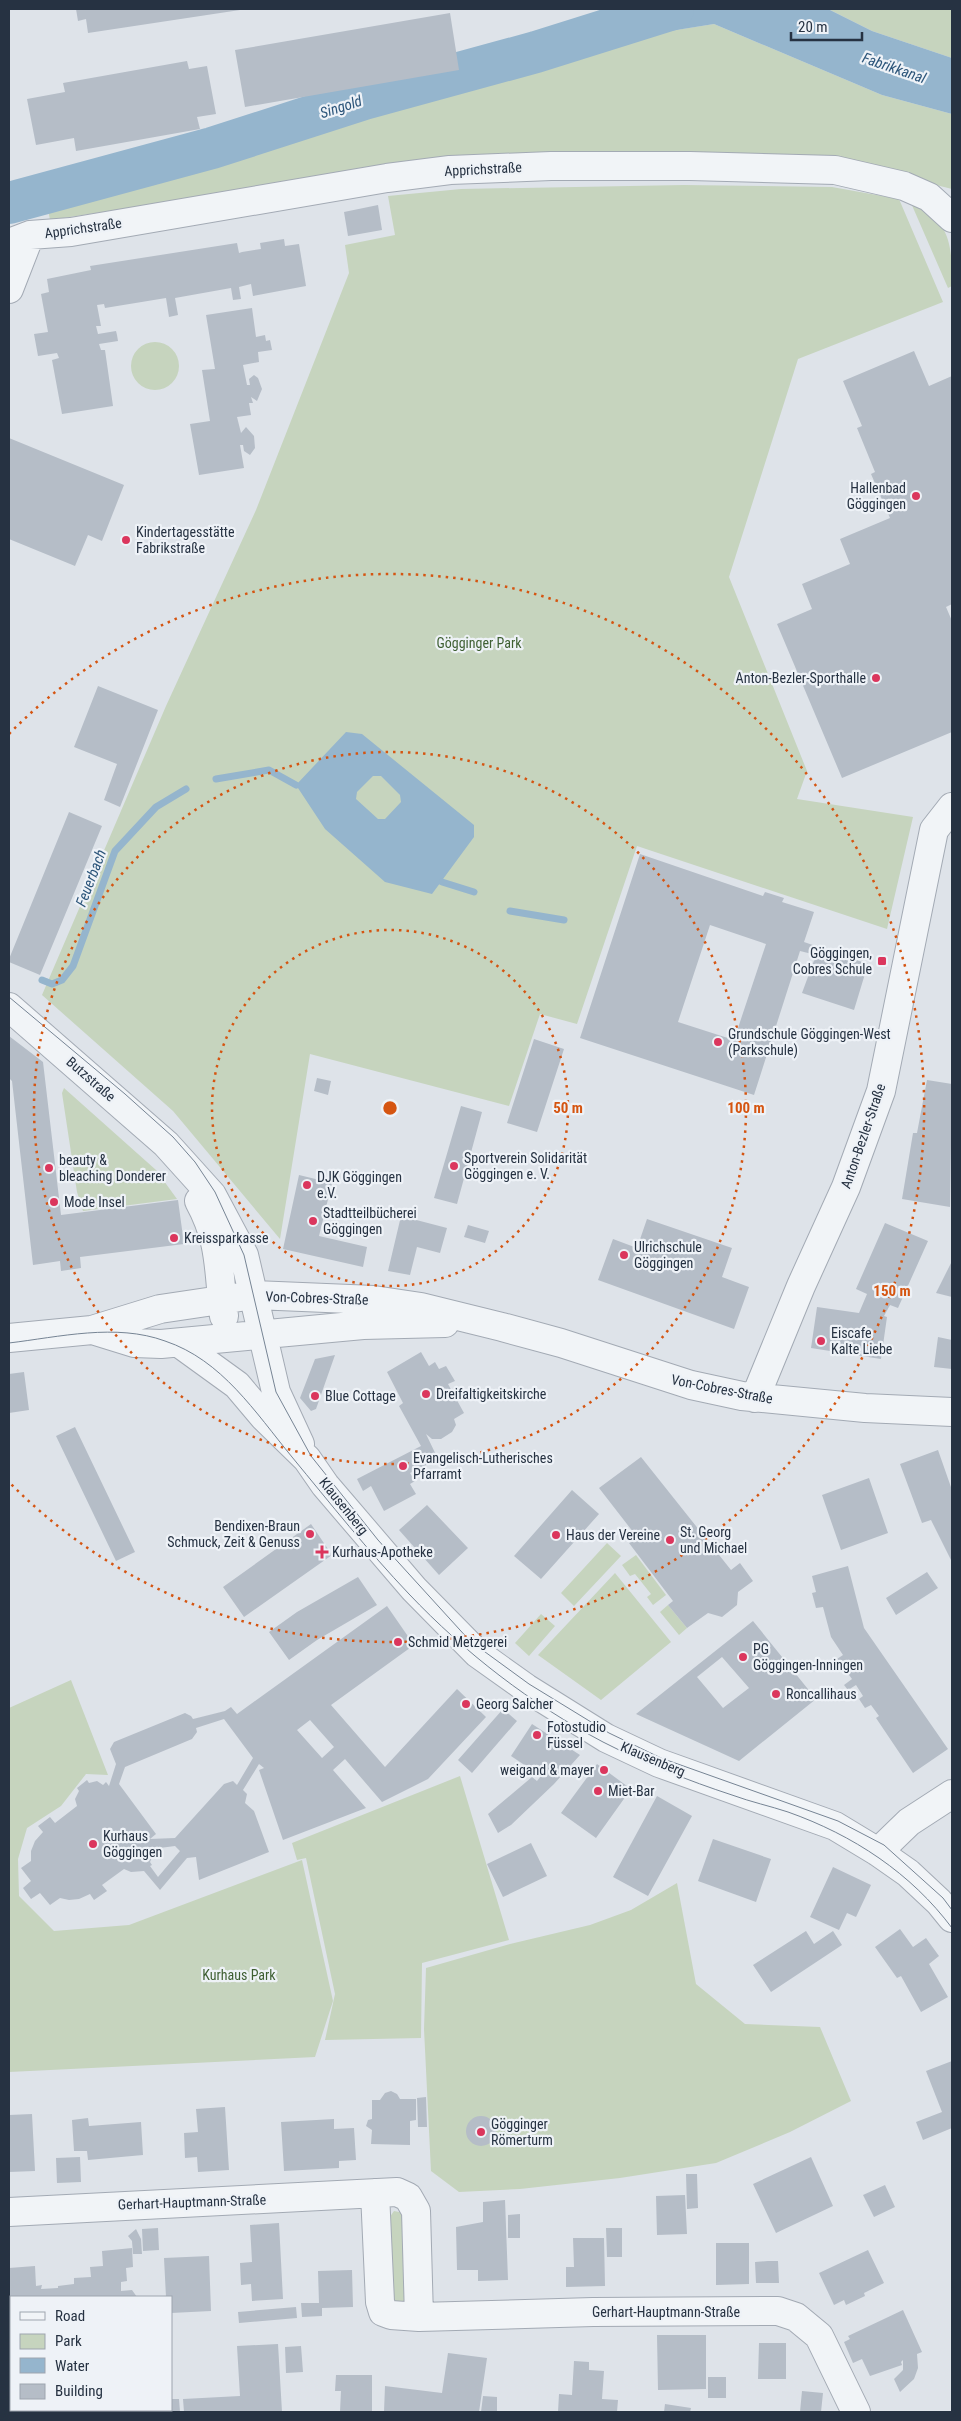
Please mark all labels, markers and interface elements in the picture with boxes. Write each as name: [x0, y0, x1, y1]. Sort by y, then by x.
scale bar: [791, 10, 862, 42]
text: 20 m: [798, 18, 828, 36]
water label: Fabrikkanal: [860, 49, 929, 87]
water label: Singold: [318, 92, 365, 122]
street label: Apprichstraße: [444, 159, 523, 179]
street label: Apprichstraße: [43, 215, 123, 241]
place label: Hallenbad Göggingen: [847, 480, 906, 512]
marker: Hallenbad Göggingen: [910, 490, 922, 502]
place label: Kindertagesstätte Fabrikstraße: [136, 524, 235, 556]
marker: Kindertagesstätte Fabrikstraße: [120, 534, 132, 546]
park label: Gögginger Park: [436, 635, 522, 651]
place label: Anton-Bezler-Sporthalle: [736, 670, 866, 686]
marker: Anton-Bezler-Sporthalle: [870, 672, 882, 684]
water label: Feuerbach: [72, 847, 110, 909]
place label: Göggingen, Cobres Schule: [793, 945, 872, 977]
marker: Göggingen, Cobres Schule: [876, 955, 888, 967]
place label: Grundschule Göggingen-West (Parkschule): [728, 1026, 891, 1059]
marker: Grundschule Göggingen-West (Parkschule): [712, 1036, 724, 1048]
street label: Butzstraße: [63, 1053, 119, 1105]
street label: Anton-Bezler-Straße: [838, 1081, 889, 1191]
centre of rings: [381, 1099, 399, 1117]
text: 50 m: [553, 1099, 583, 1117]
text: 100 m: [727, 1099, 765, 1117]
place label: Sportverein Solidarität Göggingen e. V.: [464, 1150, 587, 1182]
place label: beauty & bleaching Donderer: [59, 1152, 166, 1184]
marker: Sportverein Solidarität Göggingen e. V.: [448, 1160, 460, 1172]
marker: beauty & bleaching Donderer: [43, 1162, 55, 1174]
place label: DJK Göggingen e.V.: [317, 1169, 402, 1201]
marker: DJK Göggingen e.V.: [301, 1179, 313, 1191]
place label: Mode Insel: [64, 1194, 125, 1210]
marker: Mode Insel: [48, 1196, 60, 1208]
place label: Stadtteilbücherei Göggingen: [323, 1205, 417, 1237]
marker: Stadtteilbücherei Göggingen: [307, 1215, 319, 1227]
place label: Kreissparkasse: [184, 1230, 269, 1246]
marker: Kreissparkasse: [168, 1232, 180, 1244]
place label: Ulrichschule Göggingen: [634, 1239, 702, 1271]
marker: Ulrichschule Göggingen: [618, 1249, 630, 1261]
text: 150 m: [873, 1282, 911, 1300]
street label: Von-Cobres-Straße: [265, 1288, 369, 1308]
place label: Eiscafe Kalte Liebe: [831, 1325, 893, 1357]
marker: Eiscafe Kalte Liebe: [815, 1335, 827, 1347]
street label: Von-Cobres-Straße: [670, 1371, 775, 1407]
place label: Dreifaltigkeitskirche: [436, 1386, 547, 1402]
place label: Blue Cottage: [325, 1388, 396, 1404]
marker: Dreifaltigkeitskirche: [420, 1388, 432, 1400]
marker: Blue Cottage: [309, 1390, 321, 1402]
place label: Evangelisch-Lutherisches Pfarramt: [413, 1450, 553, 1482]
marker: Evangelisch-Lutherisches Pfarramt: [397, 1460, 409, 1472]
street label: Klausenberg: [316, 1474, 372, 1538]
place label: Bendixen-Braun Schmuck, Zeit & Genuss: [167, 1518, 300, 1550]
place label: St. Georg und Michael: [680, 1524, 747, 1556]
place label: Haus der Vereine: [566, 1527, 661, 1543]
marker: Bendixen-Braun Schmuck, Zeit & Genuss: [304, 1528, 316, 1540]
marker: Haus der Vereine: [550, 1529, 562, 1541]
marker: St. Georg und Michael: [664, 1534, 676, 1546]
place label: Kurhaus-Apotheke: [332, 1544, 433, 1560]
marker: Kurhaus-Apotheke: [316, 1546, 328, 1558]
place label: Schmid Metzgerei: [408, 1634, 507, 1650]
marker: Schmid Metzgerei: [392, 1636, 404, 1648]
place label: PG Göggingen-Inningen: [753, 1641, 863, 1673]
marker: PG Göggingen-Inningen: [737, 1651, 749, 1663]
place label: Roncallihaus: [786, 1686, 857, 1702]
marker: Roncallihaus: [770, 1688, 782, 1700]
place label: Georg Salcher: [476, 1696, 553, 1712]
marker: Georg Salcher: [460, 1698, 472, 1710]
place label: Fotostudio Füssel: [547, 1719, 606, 1751]
marker: Fotostudio Füssel: [531, 1729, 543, 1741]
street label: Klausenberg: [618, 1738, 688, 1780]
place label: weigand & mayer: [500, 1762, 594, 1778]
marker: weigand & mayer: [598, 1764, 610, 1776]
place label: Miet-Bar: [608, 1783, 655, 1799]
marker: Miet-Bar: [592, 1785, 604, 1797]
place label: Kurhaus Göggingen: [103, 1828, 162, 1860]
marker: Kurhaus Göggingen: [87, 1838, 99, 1850]
park label: Kurhaus Park: [202, 1967, 276, 1983]
place label: Gögginger Römerturm: [491, 2116, 553, 2148]
marker: Gögginger Römerturm: [475, 2126, 487, 2138]
street label: Gerhart-Hauptmann-Straße: [118, 2191, 267, 2213]
legend: [10, 2296, 172, 2411]
street label: Gerhart-Hauptmann-Straße: [592, 2304, 741, 2320]
text: Road: [55, 2307, 85, 2325]
text: Park: [55, 2332, 82, 2350]
text: Water: [55, 2357, 90, 2375]
text: Building: [55, 2382, 103, 2400]

